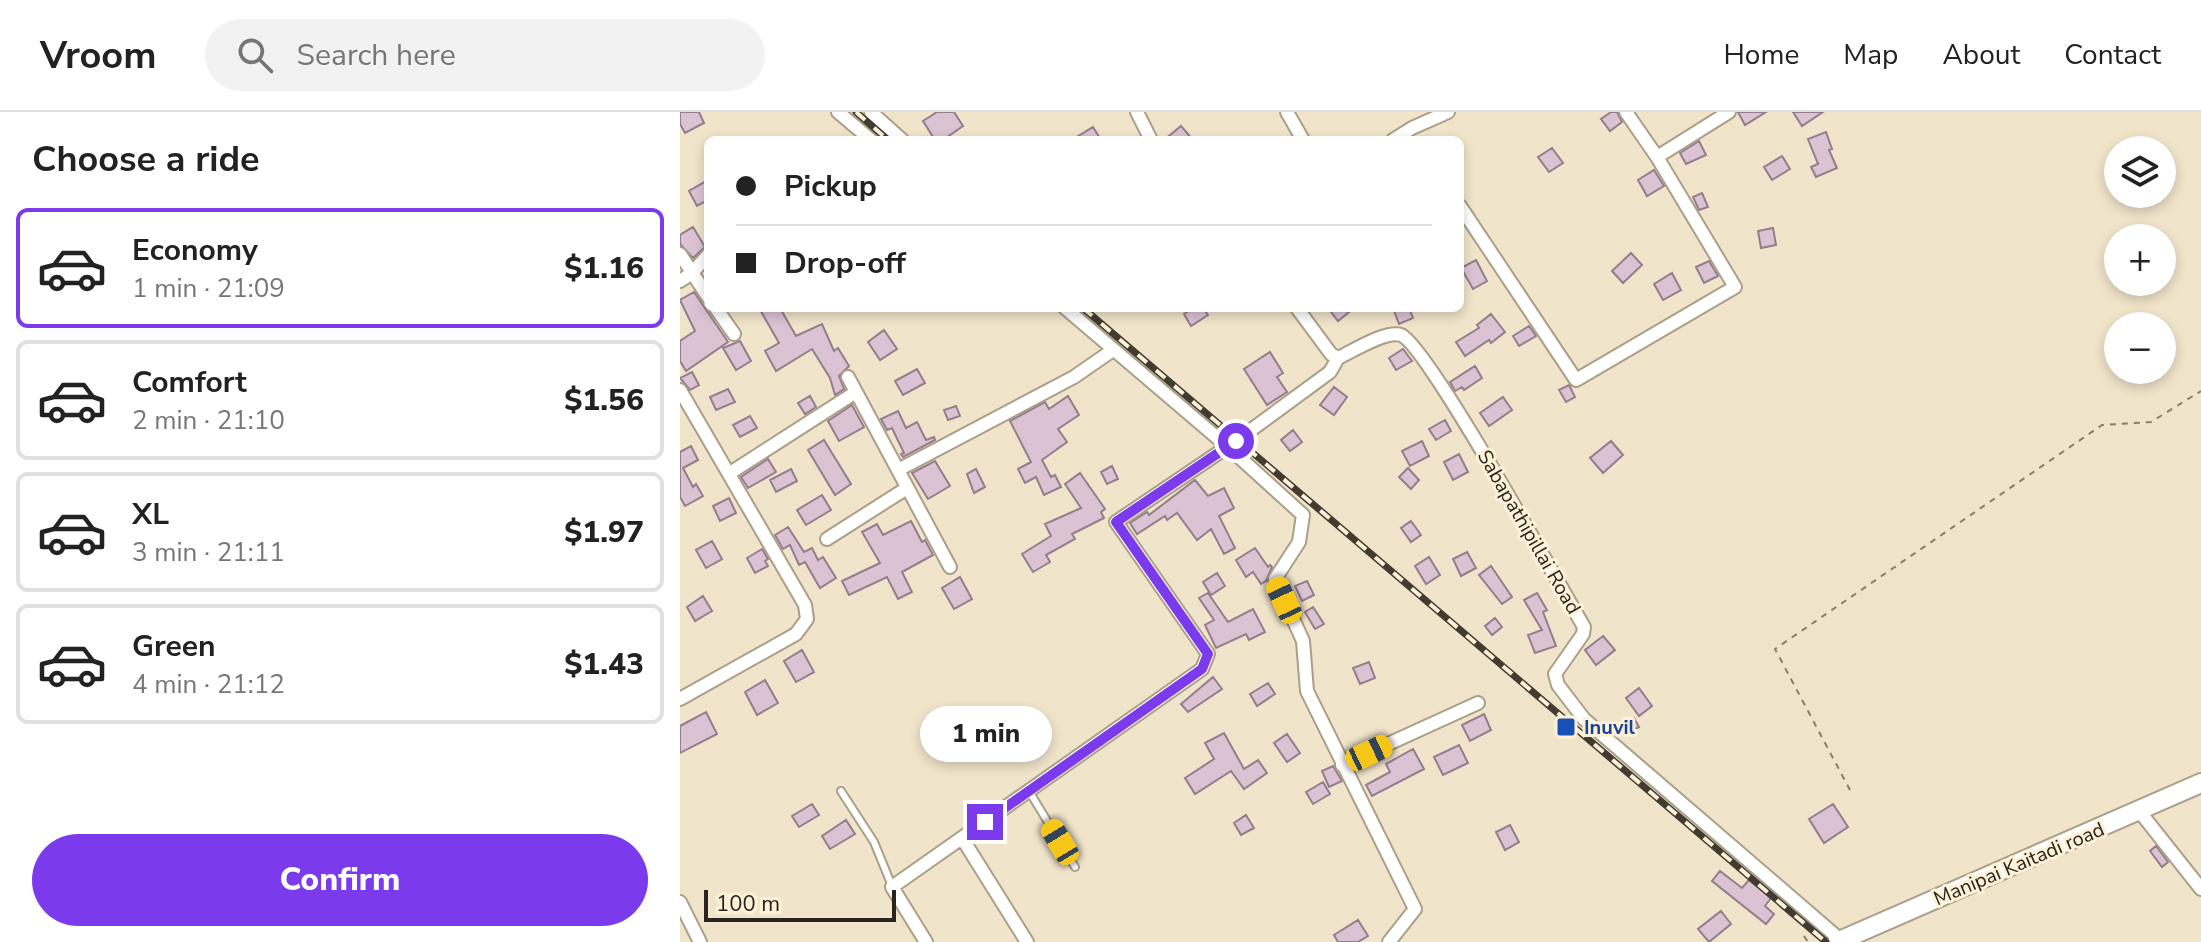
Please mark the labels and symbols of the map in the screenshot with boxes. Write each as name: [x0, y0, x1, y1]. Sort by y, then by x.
route start: [1218, 423, 1254, 459]
street label: Sabapathipillai Road: [1471, 445, 1587, 619]
car: [1263, 573, 1305, 627]
callout: 1 min: [919, 706, 1051, 762]
place label: Inuvil: [1584, 714, 1636, 741]
marker: Inuvil: [1555, 716, 1577, 738]
car: [1342, 732, 1396, 774]
route end: [967, 804, 1003, 840]
car: [1037, 815, 1083, 869]
street label: Manipai Kaitadi road: [1930, 816, 2108, 912]
scale bar: [704, 886, 896, 922]

